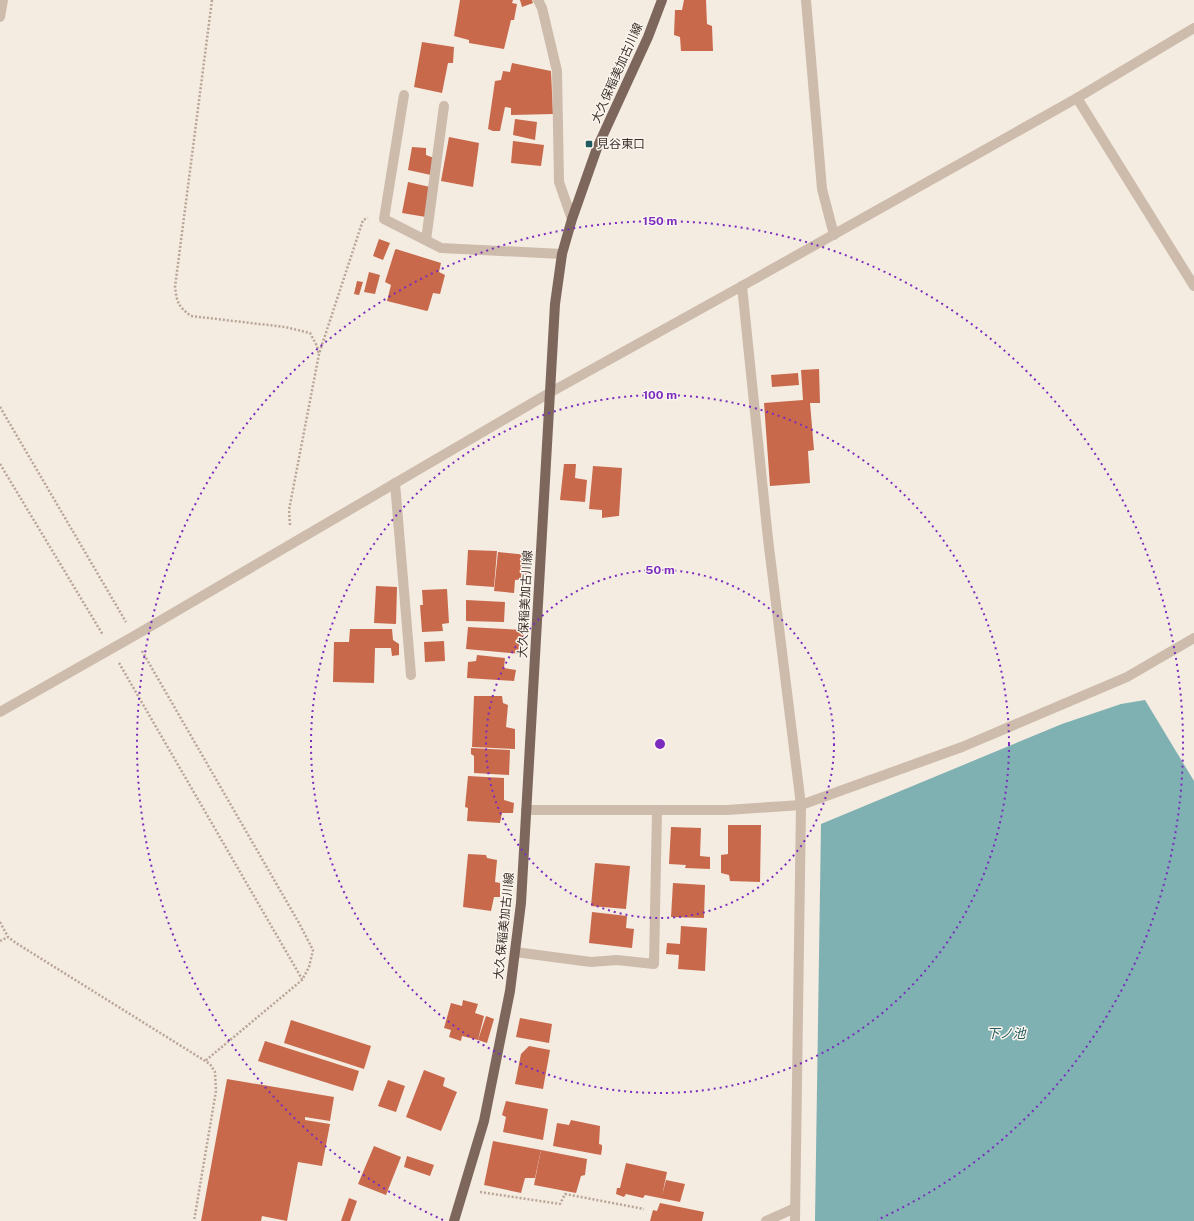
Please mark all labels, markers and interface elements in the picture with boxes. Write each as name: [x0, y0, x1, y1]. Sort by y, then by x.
street label: 大久保稲美加古川線: [589, 21, 645, 125]
place label: 見谷東口: [597, 137, 645, 151]
marker: 見谷東口: [584, 139, 594, 149]
text: 150 m: [643, 214, 677, 228]
text: 100 m: [643, 388, 677, 402]
street label: 大久保稲美加古川線: [515, 550, 535, 658]
text: 50 m: [645, 563, 675, 577]
centre of rings: [653, 737, 667, 751]
street label: 大久保稲美加古川線: [491, 872, 517, 980]
water label: 下ノ池: [986, 1026, 1027, 1041]

